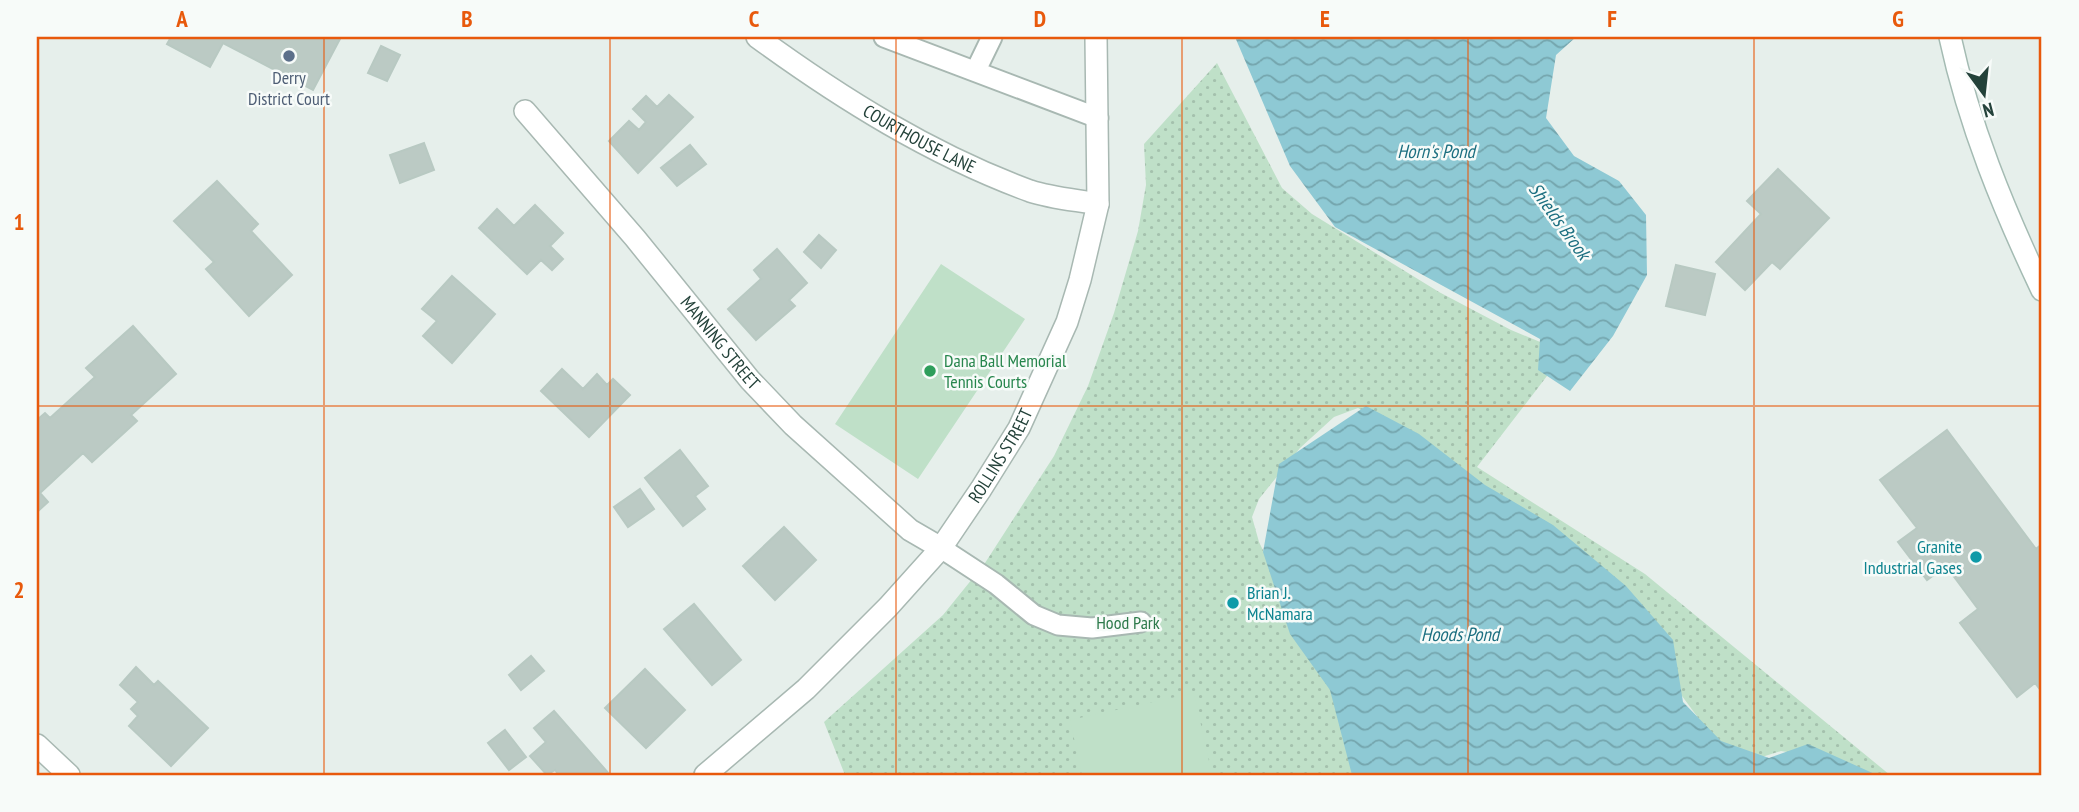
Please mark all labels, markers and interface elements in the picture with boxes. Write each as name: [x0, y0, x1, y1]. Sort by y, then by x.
text: A: [175, 4, 188, 33]
text: B: [461, 4, 473, 33]
text: C: [749, 4, 760, 33]
text: D: [1034, 4, 1046, 33]
text: E: [1320, 4, 1330, 33]
text: F: [1607, 4, 1617, 33]
text: G: [1892, 4, 1904, 33]
marker: Derry District Court: [281, 48, 297, 64]
north arrow: [1950, 60, 2020, 130]
place label: Derry District Court: [248, 66, 330, 110]
text: N: [1980, 98, 1996, 123]
street label: COURTHOUSE LANE: [859, 99, 979, 178]
water label: Horn's Pond: [1397, 139, 1478, 163]
water label: Shields Brook: [1524, 178, 1598, 266]
text: 1: [14, 207, 25, 236]
street label: MANNING STREET: [676, 291, 765, 394]
place label: Dana Ball Memorial Tennis Courts: [944, 349, 1067, 393]
marker: Dana Ball Memorial Tennis Courts: [922, 363, 938, 379]
street label: ROLLINS STREET: [963, 405, 1037, 507]
place label: Granite Industrial Gases: [1864, 535, 1962, 579]
marker: Granite Industrial Gases: [1968, 549, 1984, 565]
text: 2: [14, 575, 25, 604]
place label: Brian J. McNamara: [1247, 581, 1313, 625]
marker: Brian J. McNamara: [1225, 595, 1241, 611]
park label: Hood Park: [1096, 611, 1160, 634]
water label: Hoods Pond: [1421, 622, 1502, 646]

